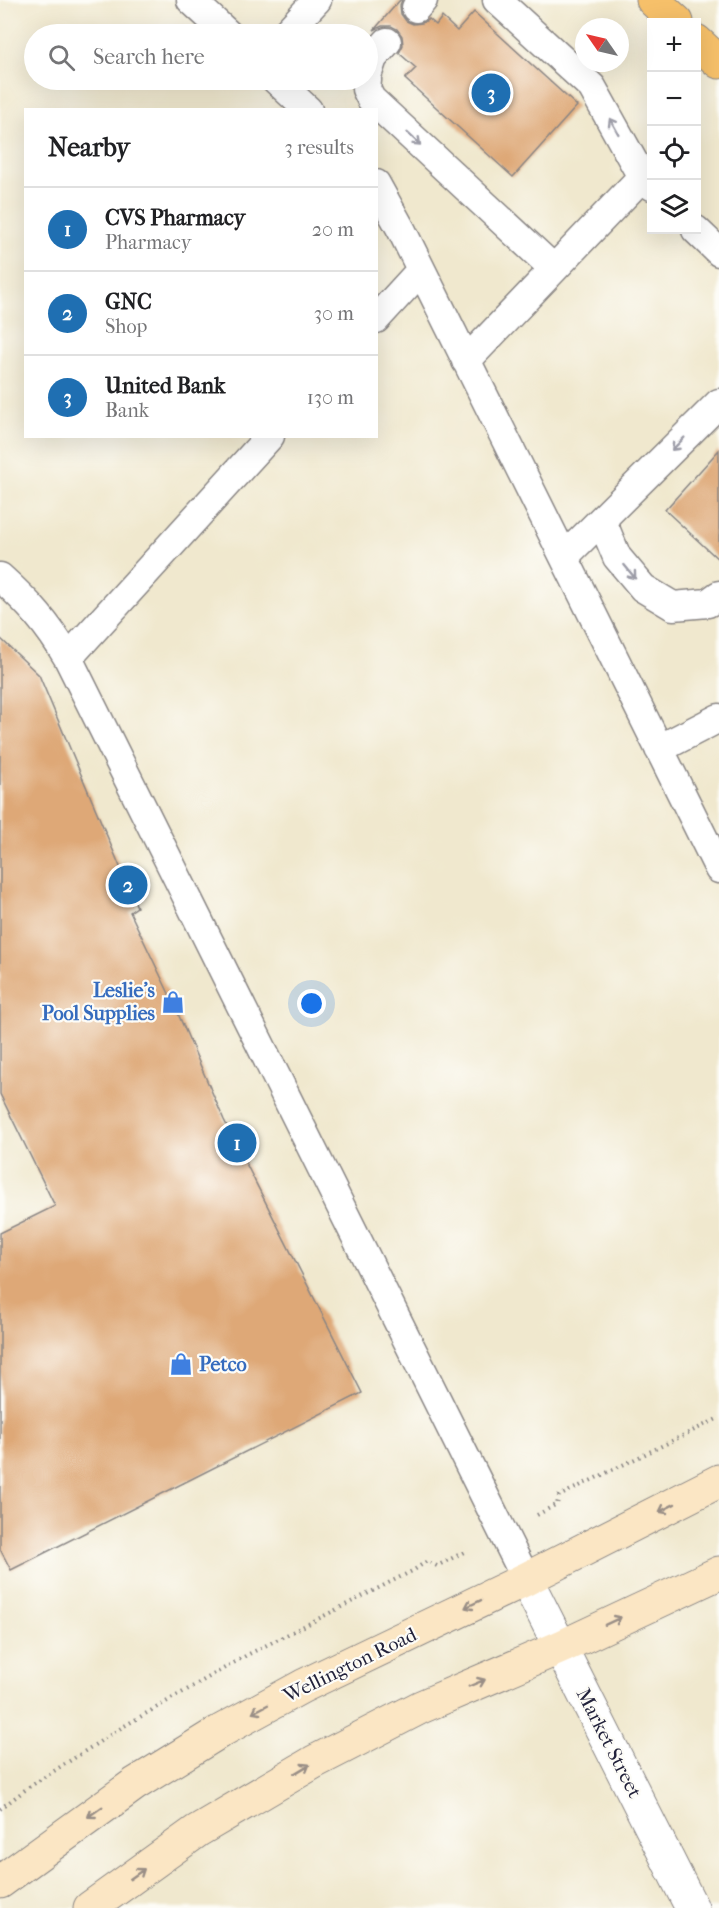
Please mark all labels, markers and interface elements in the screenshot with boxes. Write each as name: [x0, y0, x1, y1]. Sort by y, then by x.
north arrow: [575, 18, 629, 72]
map controls: [647, 18, 701, 234]
button: +: [647, 18, 701, 72]
search box: [24, 24, 378, 90]
icon: search: [45, 41, 78, 74]
text: Search here: [93, 44, 205, 70]
pin: 3: [472, 70, 510, 116]
button: −: [647, 72, 701, 126]
one-way arrow: [608, 118, 620, 135]
button: locate: [647, 126, 701, 180]
text: Nearby: [48, 132, 130, 163]
one-way arrow: [406, 132, 421, 146]
text: 3 results: [285, 136, 354, 159]
button: layers: [647, 180, 701, 234]
text: CVS Pharmacy: [105, 205, 245, 231]
text: 1: [64, 218, 71, 241]
text: 20 m: [312, 218, 354, 241]
text: Pharmacy: [105, 231, 191, 254]
text: GNC: [105, 289, 152, 315]
text: 2: [62, 302, 73, 325]
text: 30 m: [314, 302, 354, 325]
text: Shop: [105, 315, 147, 338]
text: United Bank: [105, 373, 225, 399]
text: 3: [63, 386, 72, 409]
text: 130 m: [307, 386, 354, 409]
text: Bank: [105, 399, 149, 422]
one-way arrow: [671, 437, 685, 452]
one-way arrow: [623, 564, 637, 579]
pin: 2: [108, 862, 148, 908]
place label: Leslie's Pool Supplies: [42, 979, 156, 1025]
shop icon: Leslie's Pool Supplies: [160, 989, 186, 1015]
your location: [297, 989, 326, 1018]
pin: 1: [218, 1120, 256, 1166]
shop icon: Petco: [168, 1351, 194, 1377]
place label: Petco: [199, 1353, 247, 1376]
one-way arrow: [658, 1502, 676, 1514]
one-way arrow: [464, 1599, 482, 1611]
one-way arrow: [604, 1615, 622, 1627]
street label: Wellington Road: [279, 1622, 421, 1708]
one-way arrow: [467, 1677, 485, 1688]
street label: Market Street: [572, 1684, 646, 1802]
one-way arrow: [252, 1704, 270, 1715]
one-way arrow: [293, 1763, 310, 1775]
one-way arrow: [87, 1806, 104, 1818]
one-way arrow: [129, 1868, 145, 1880]

